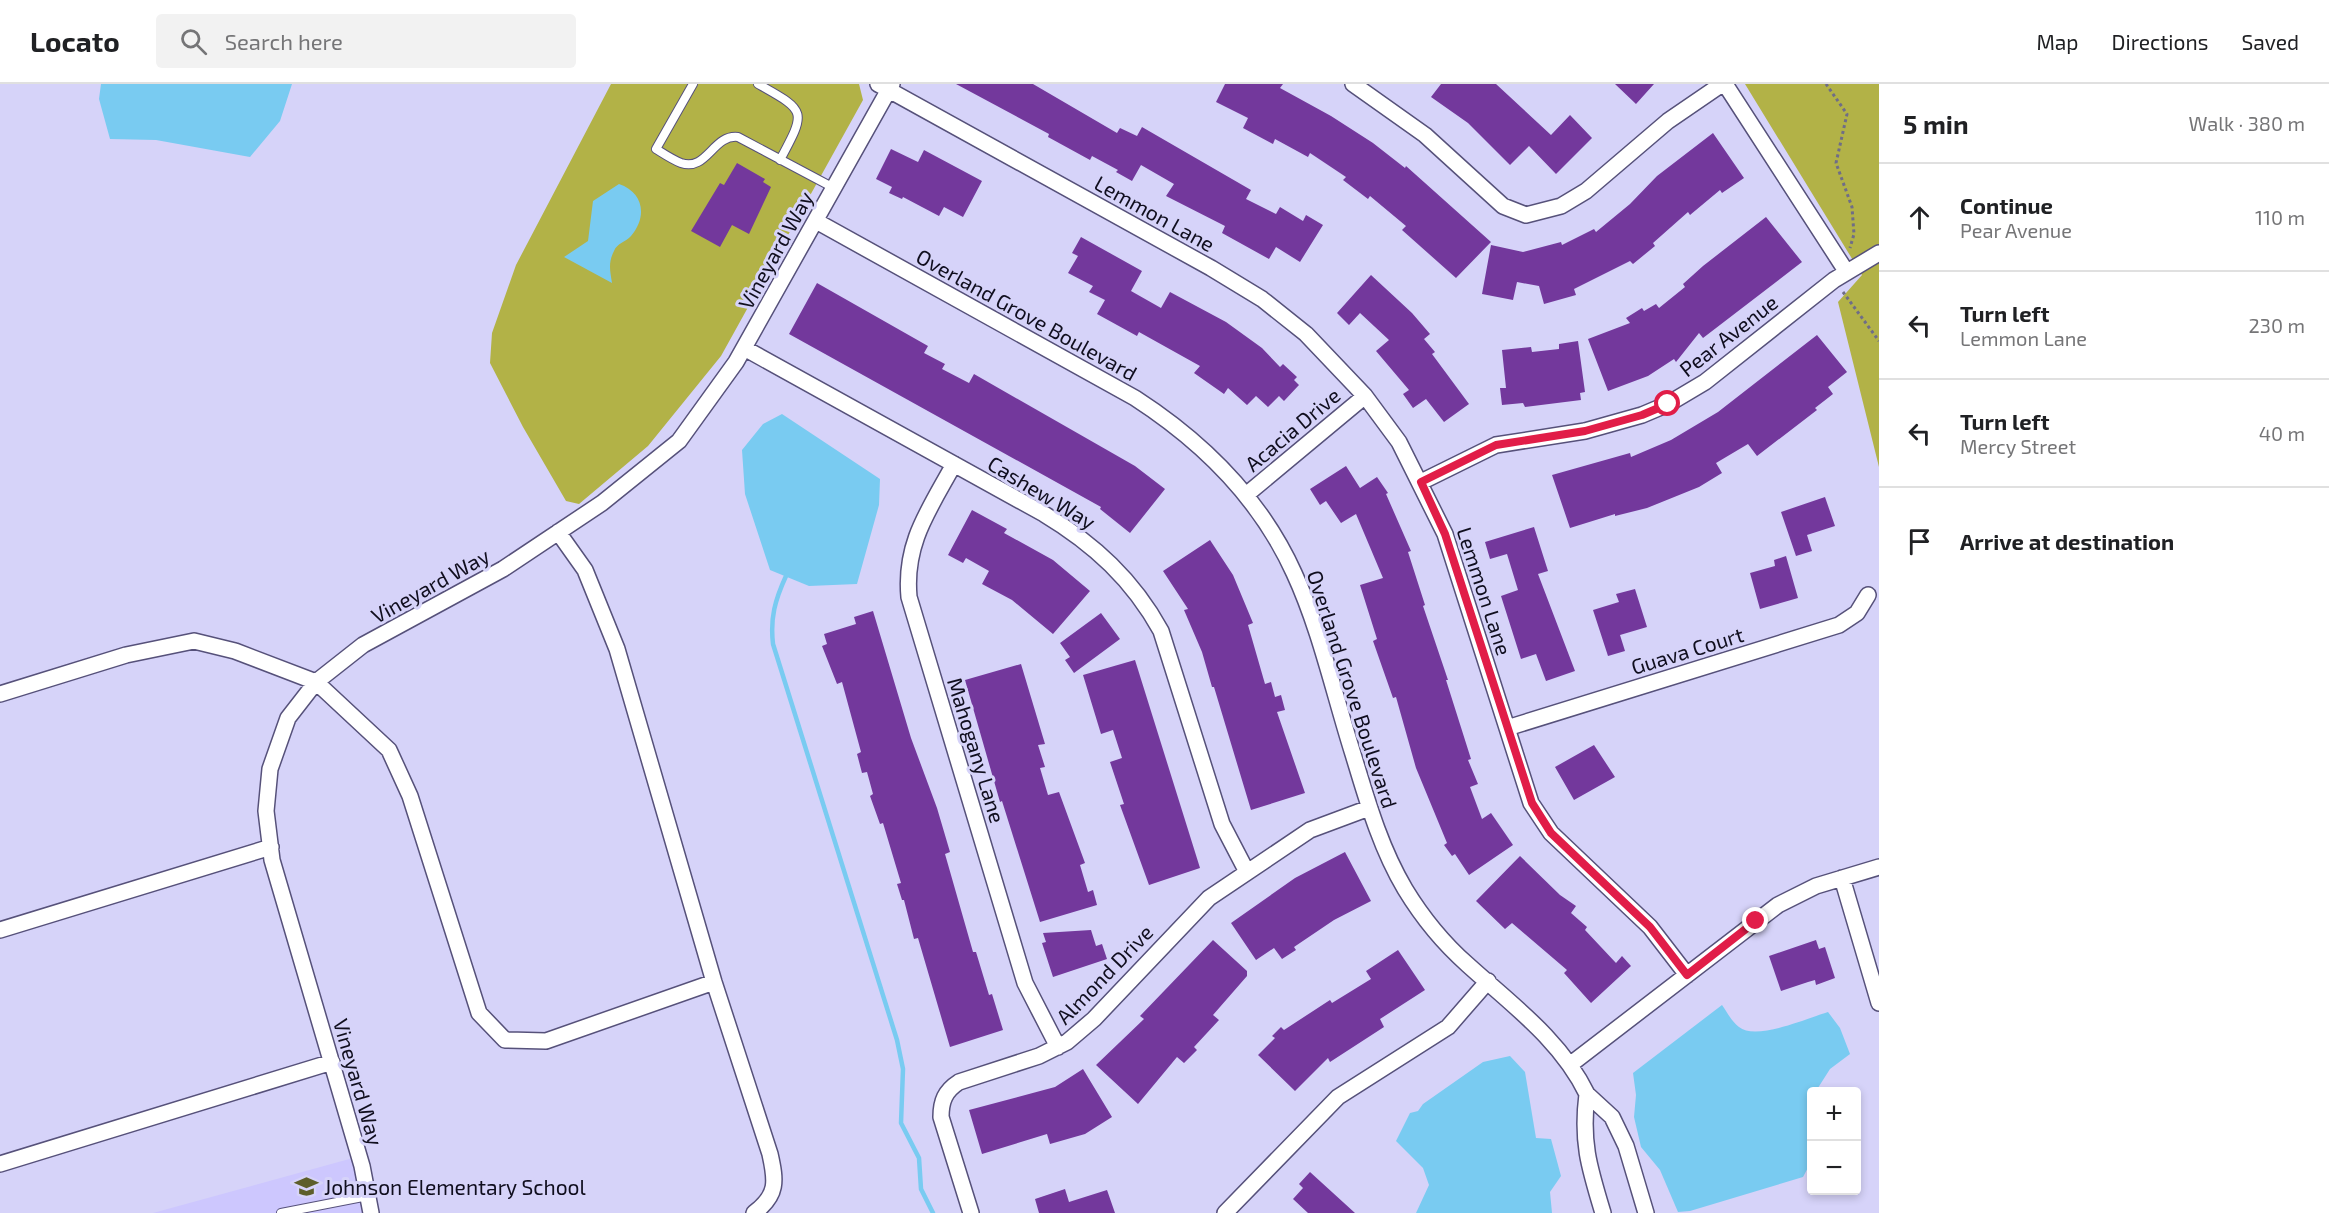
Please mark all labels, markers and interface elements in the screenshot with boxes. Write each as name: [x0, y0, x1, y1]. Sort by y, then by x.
search box: [156, 14, 576, 68]
text: Locato: [30, 24, 120, 58]
icon: search: [177, 25, 210, 58]
text: Search here: [225, 28, 343, 54]
text: Map: [2036, 29, 2079, 54]
text: Directions: [2112, 29, 2208, 54]
text: Saved: [2241, 29, 2299, 54]
text: 5 min: [1903, 108, 1969, 139]
text: Walk · 380 m: [2188, 111, 2305, 135]
street label: Lemmon Lane: [1091, 170, 1219, 256]
street label: Vineyard Way: [732, 187, 818, 313]
text: Continue: [1960, 192, 2053, 218]
icon: ahead: [1903, 201, 1936, 234]
text: 110 m: [2255, 205, 2305, 229]
text: Pear Avenue: [1960, 218, 2072, 242]
street label: Overland Grove Boulevard: [912, 243, 1142, 385]
street label: Pear Avenue: [1674, 289, 1782, 381]
text: Turn left: [1960, 300, 2049, 326]
icon: left: [1903, 309, 1936, 342]
text: 230 m: [2249, 313, 2305, 337]
text: Lemmon Lane: [1960, 326, 2087, 350]
street label: Acacia Drive: [1239, 382, 1345, 476]
route start: [1654, 390, 1680, 416]
text: Turn left: [1960, 408, 2049, 434]
icon: left: [1903, 417, 1936, 450]
text: 40 m: [2259, 421, 2305, 445]
text: Mercy Street: [1960, 434, 2076, 458]
street label: Cashew Way: [984, 450, 1100, 534]
street label: Lemmon Lane: [1452, 524, 1518, 658]
icon: arrive: [1903, 525, 1936, 558]
text: Arrive at destination: [1960, 528, 2174, 554]
street label: Vineyard Way: [367, 542, 493, 628]
street label: Overland Grove Boulevard: [1303, 567, 1403, 811]
street label: Guava Court: [1628, 621, 1746, 679]
street label: Mahogany Lane: [943, 674, 1011, 826]
route end: [1742, 907, 1768, 933]
street label: Almond Drive: [1050, 919, 1158, 1029]
street label: Vineyard Way: [329, 1016, 389, 1148]
map controls: [1807, 1087, 1861, 1195]
button: +: [1807, 1087, 1861, 1141]
button: −: [1807, 1141, 1861, 1195]
school or university icon: Johnson Elementary School: [293, 1173, 319, 1199]
place label: Johnson Elementary School: [324, 1174, 586, 1199]

